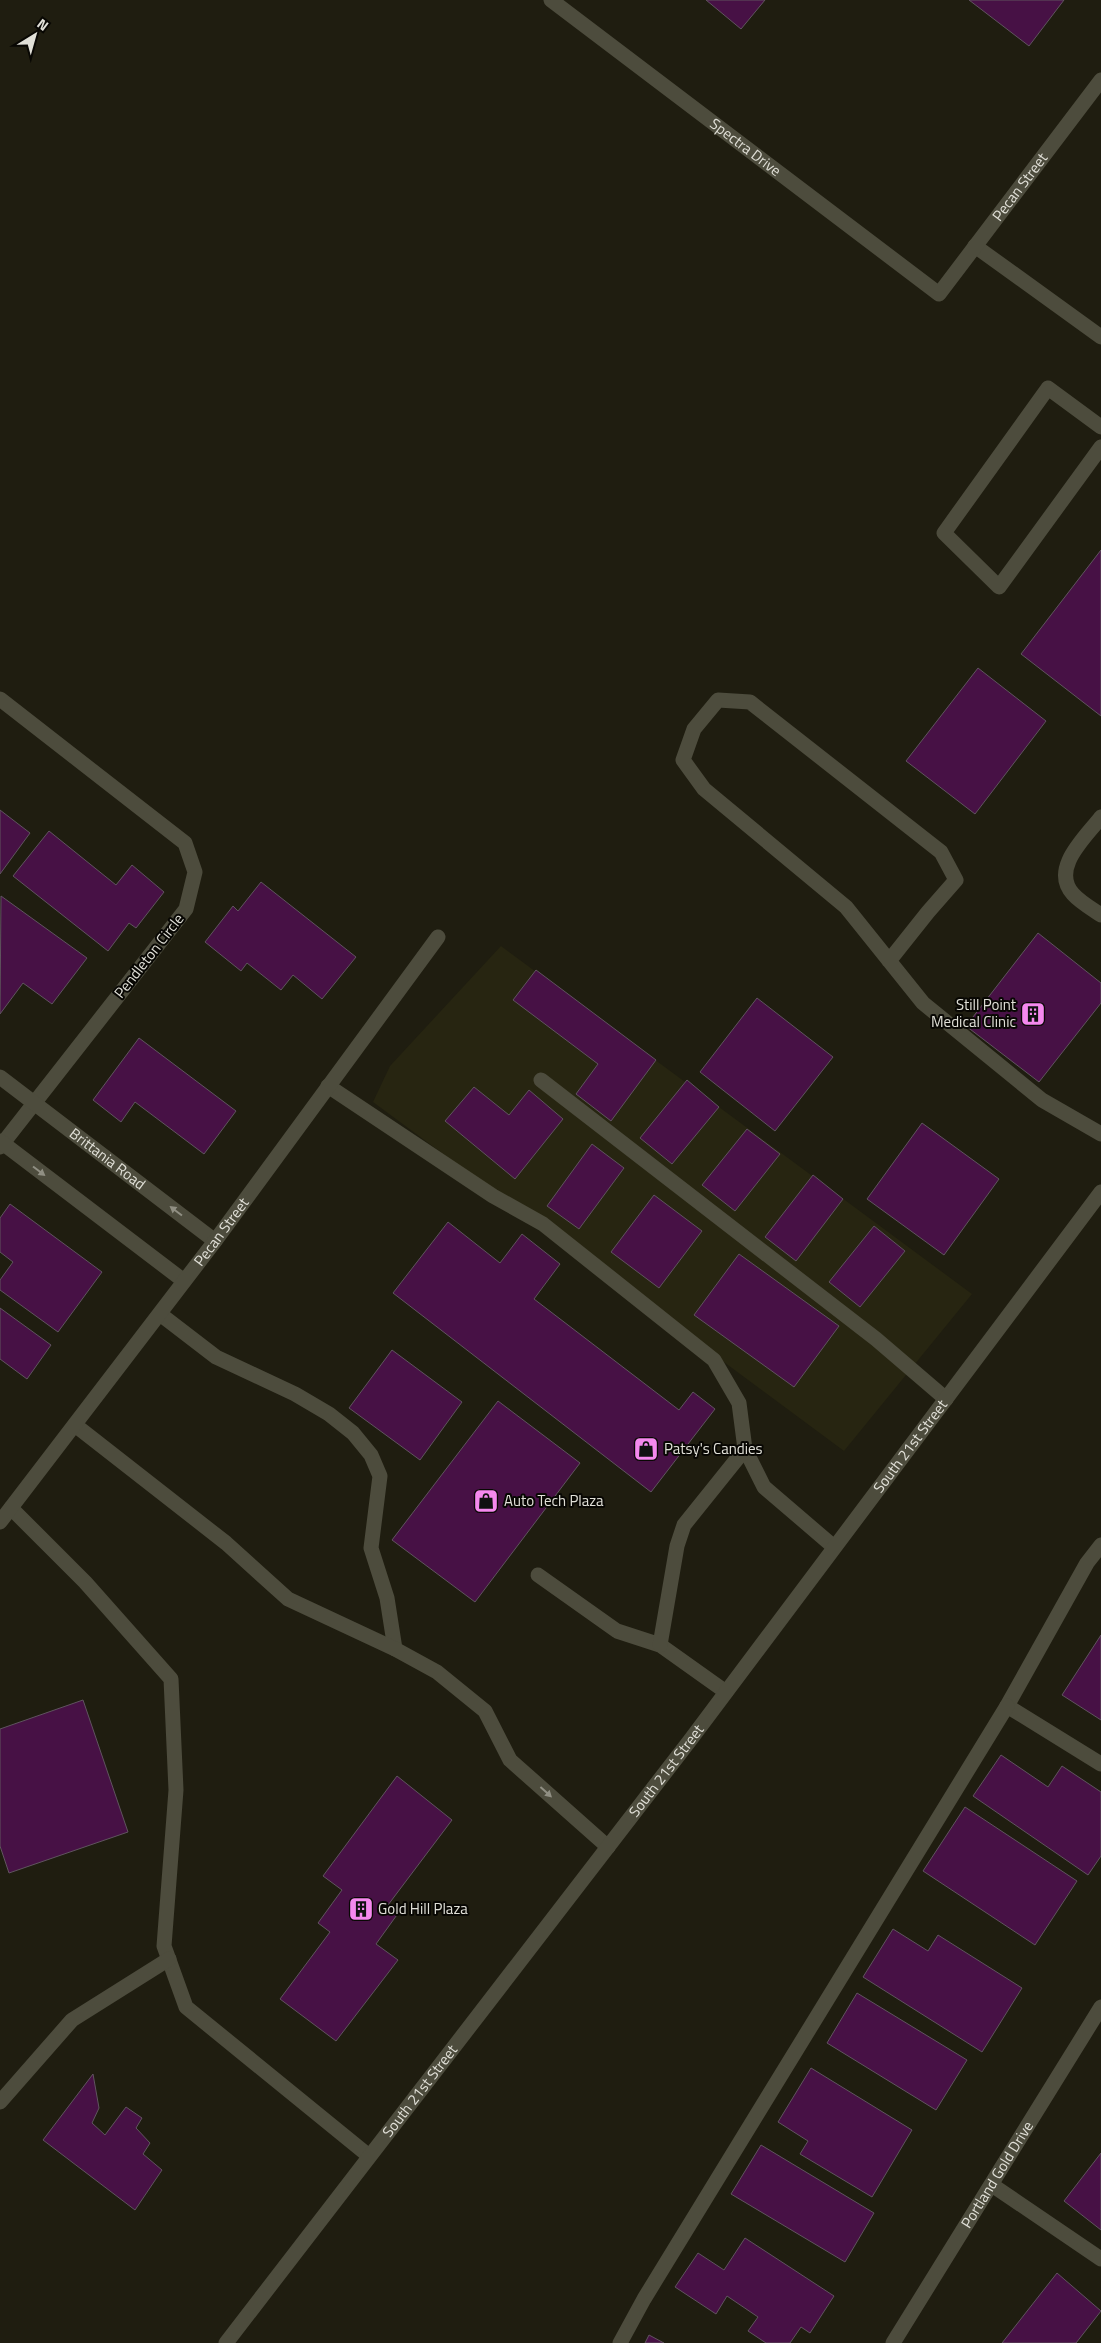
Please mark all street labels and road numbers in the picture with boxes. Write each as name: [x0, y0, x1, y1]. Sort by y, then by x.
street label: Spectra Drive: [705, 112, 786, 182]
street label: Pecan Street: [986, 147, 1054, 226]
street label: Pendleton Circle: [108, 908, 189, 1003]
street label: Brittania Road: [65, 1122, 151, 1195]
street label: Pecan Street: [188, 1192, 255, 1271]
street label: South 21st Street: [867, 1394, 953, 1498]
street label: South 21st Street: [623, 1719, 710, 1822]
street label: South 21st Street: [376, 2039, 463, 2142]
street label: Portland Gold Drive: [955, 2116, 1039, 2232]

